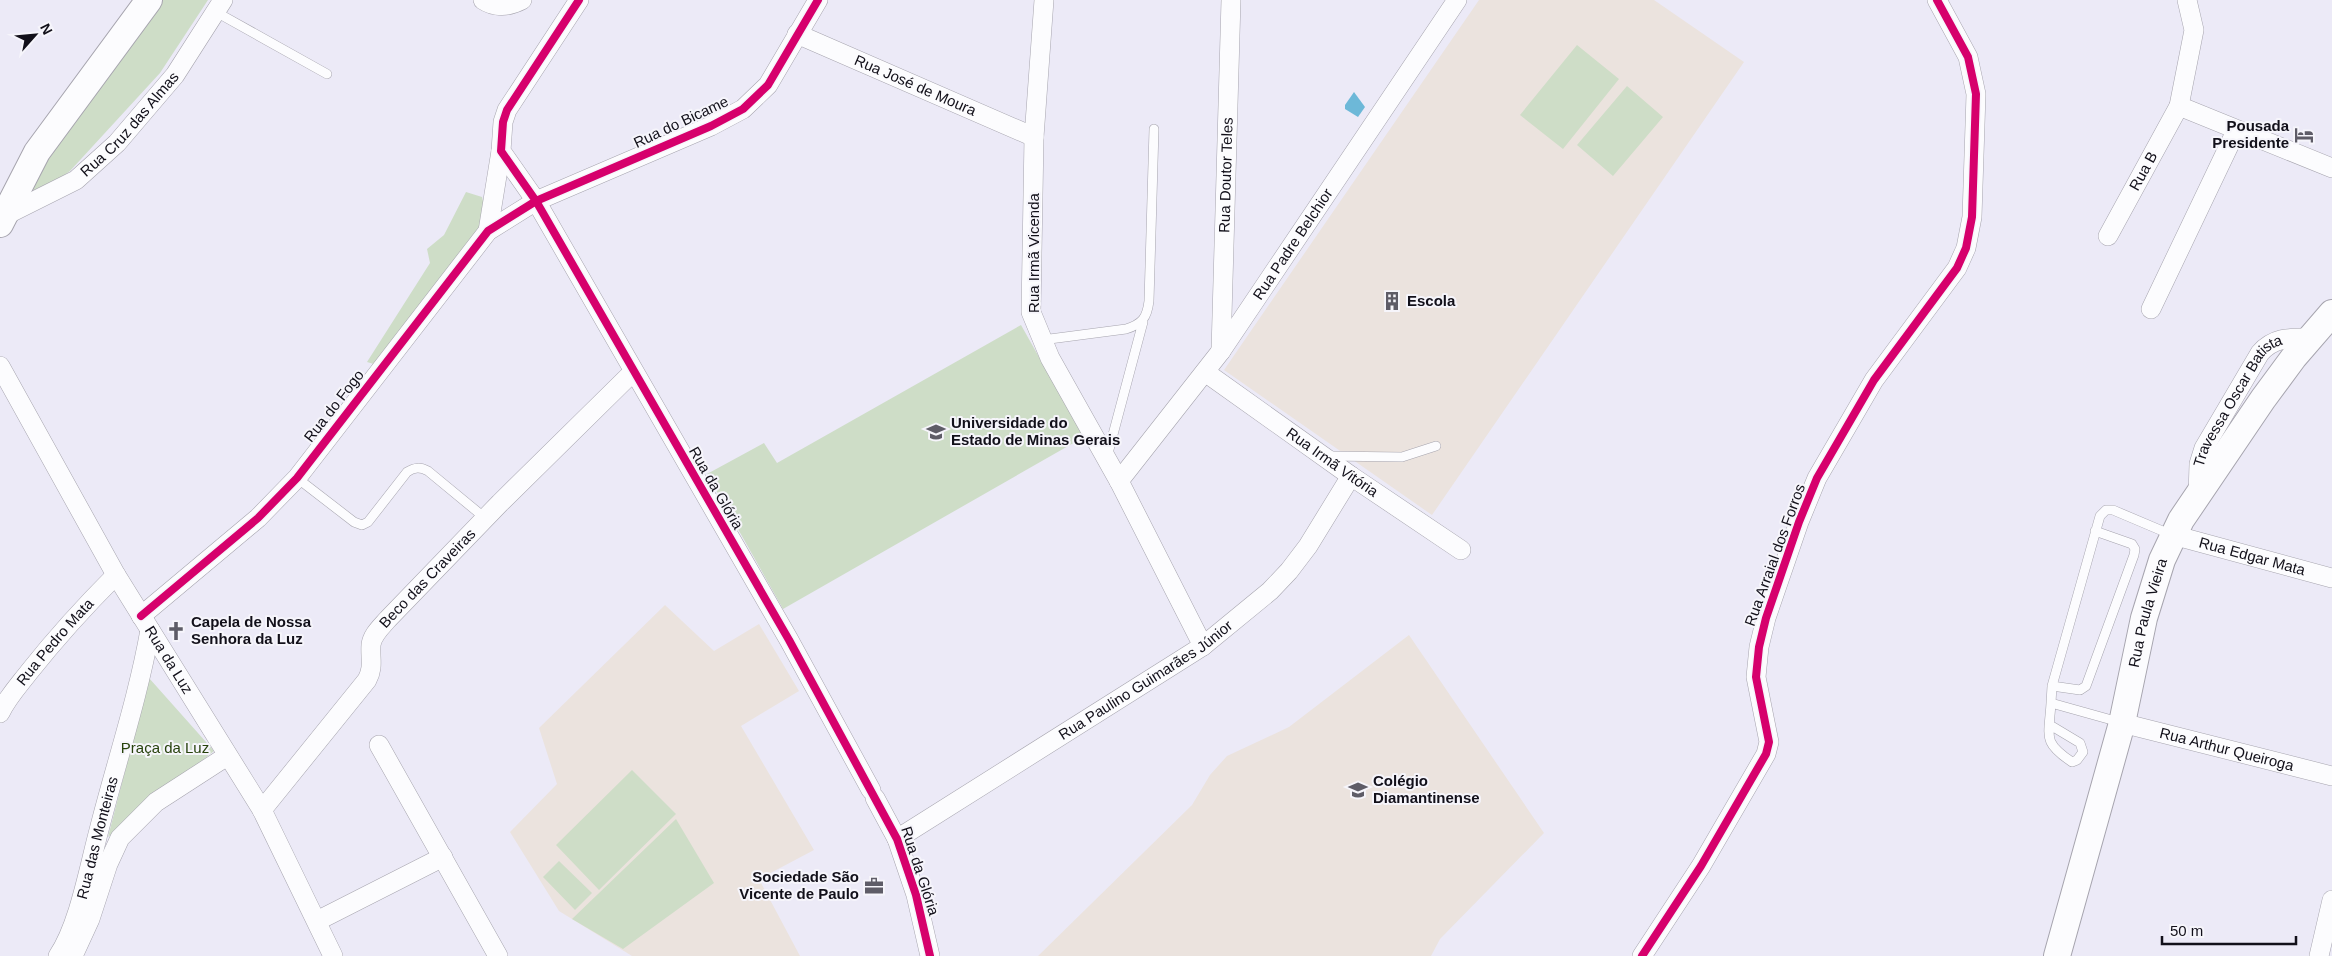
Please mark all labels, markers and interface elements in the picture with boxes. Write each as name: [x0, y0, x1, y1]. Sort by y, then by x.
north arrow: [10, 10, 60, 60]
text: N: [37, 21, 56, 37]
street label: Rua José de Moura: [852, 51, 980, 119]
street label: Rua Cruz das Almas: [77, 68, 182, 180]
street label: Rua do Bicame: [631, 92, 731, 151]
street label: Rua Doutor Teles: [1215, 117, 1236, 233]
place label: Pousada Presidente: [2212, 117, 2290, 151]
hotel icon: Pousada Presidente: [2293, 124, 2315, 146]
street label: Rua B: [2126, 148, 2160, 193]
street label: Rua Padre Belchior: [1249, 185, 1336, 303]
street label: Rua Irmã Vicenda: [1025, 192, 1042, 313]
building icon: Escola: [1381, 290, 1403, 312]
place label: Escola: [1407, 292, 1456, 309]
street label: Travessa Oscar Batista: [2190, 331, 2285, 469]
street label: Rua do Fogo: [300, 366, 367, 445]
place label: Universidade do Estado de Minas Gerais: [951, 414, 1120, 448]
school or university icon: Universidade do Estado de Minas Gerais: [925, 421, 947, 443]
street label: Rua Irmã Vitória: [1283, 424, 1382, 500]
street label: Rua da Glória: [686, 443, 747, 533]
street label: Rua Arraial dos Forros: [1741, 481, 1808, 628]
street label: Beco das Craveiras: [375, 525, 479, 631]
street label: Rua Edgar Mata: [2197, 533, 2308, 579]
street label: Rua Paula Vieira: [2125, 555, 2170, 669]
street label: Rua Pedro Mata: [13, 594, 97, 689]
place label: Capela de Nossa Senhora da Luz: [191, 613, 312, 647]
street label: Rua Paulino Guimarães Júnior: [1055, 617, 1235, 743]
church icon: Capela de Nossa Senhora da Luz: [165, 620, 187, 642]
street label: Rua da Luz: [142, 623, 197, 697]
street label: Rua Arthur Queiroga: [2158, 724, 2296, 774]
park label: Praça da Luz: [121, 739, 209, 756]
place label: Colégio Diamantinense: [1373, 772, 1480, 806]
street label: Rua das Monteiras: [73, 775, 121, 901]
school or university icon: Colégio Diamantinense: [1347, 779, 1369, 801]
street label: Rua da Glória: [898, 824, 943, 918]
place label: Sociedade São Vicente de Paulo: [739, 868, 859, 902]
office icon: Sociedade São Vicente de Paulo: [863, 875, 885, 897]
scale bar: [2162, 914, 2296, 946]
text: 50 m: [2170, 922, 2203, 939]

